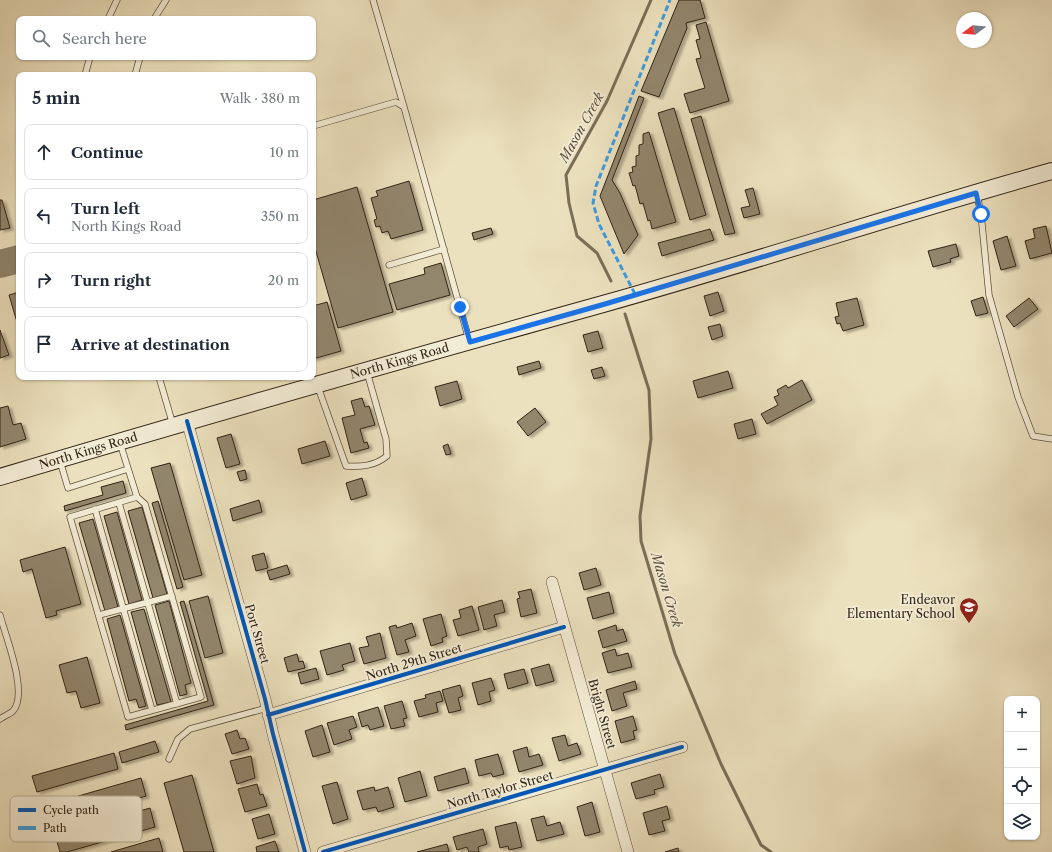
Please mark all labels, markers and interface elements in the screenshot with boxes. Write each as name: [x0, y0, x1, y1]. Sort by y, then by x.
north arrow: [956, 12, 992, 48]
search box: [16, 16, 316, 60]
icon: search: [30, 27, 52, 49]
text: Search here: [62, 29, 147, 48]
text: 5 min: [32, 88, 80, 108]
water label: Mason Creek: [554, 89, 607, 167]
text: Walk · 380 m: [220, 90, 300, 106]
icon: ahead: [33, 141, 55, 163]
text: Continue: [71, 143, 143, 162]
text: 10 m: [270, 144, 299, 160]
text: Turn left: [71, 199, 140, 218]
icon: left: [33, 205, 55, 227]
route start: [972, 205, 990, 223]
text: 350 m: [261, 208, 299, 224]
text: North Kings Road: [71, 218, 181, 234]
icon: right: [33, 269, 55, 291]
text: Turn right: [71, 271, 151, 290]
text: 20 m: [268, 272, 299, 288]
route end: [451, 298, 469, 316]
icon: arrive: [33, 333, 55, 355]
text: Arrive at destination: [71, 335, 230, 354]
street label: North Kings Road: [348, 339, 451, 382]
street label: North Kings Road: [37, 429, 140, 472]
water label: Mason Creek: [647, 549, 686, 630]
place label: Endeavor Elementary School: [847, 592, 955, 621]
school or university icon: Endeavor Elementary School: [958, 596, 980, 624]
street label: Port Street: [242, 602, 273, 666]
street label: North 29th Street: [364, 640, 465, 683]
street label: Bright Street: [585, 677, 620, 751]
map controls: [1004, 696, 1040, 840]
button: +: [1004, 696, 1040, 732]
button: −: [1004, 732, 1040, 768]
street label: North Taylor Street: [445, 767, 556, 812]
button: locate: [1004, 768, 1040, 804]
legend: [10, 796, 142, 842]
text: Cycle path: [43, 803, 99, 817]
button: layers: [1004, 804, 1040, 840]
text: Path: [43, 821, 67, 835]

